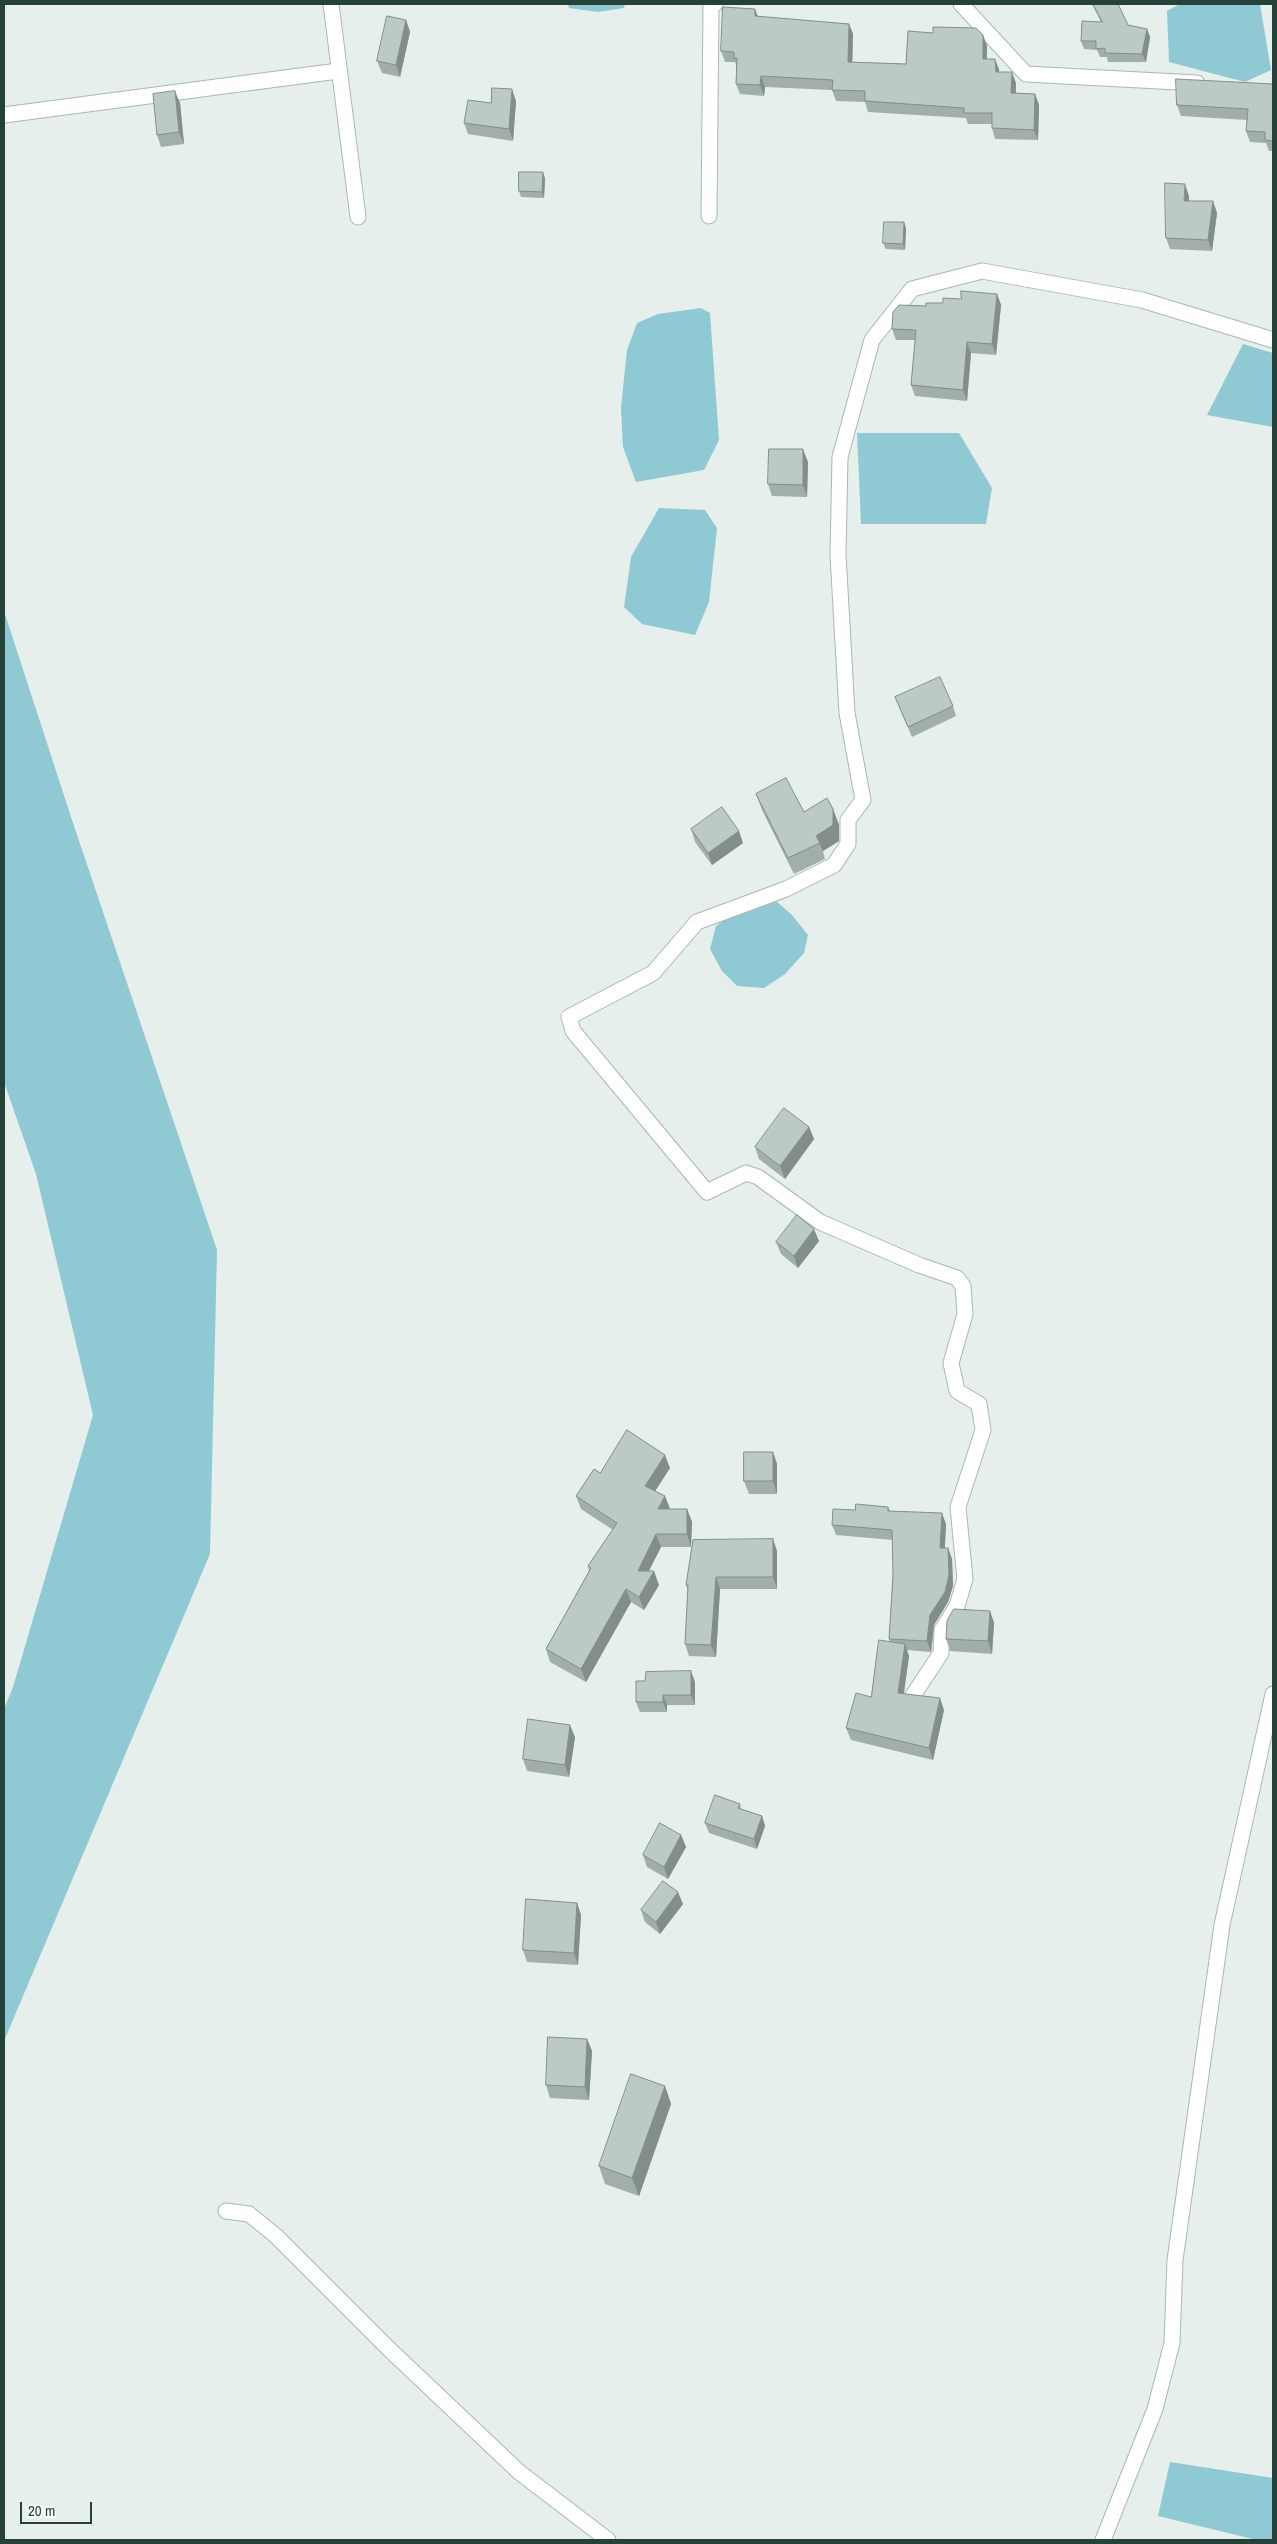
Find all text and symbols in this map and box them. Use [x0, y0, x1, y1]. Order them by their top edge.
scale bar [22, 2492, 95, 2524]
text: 20 m [28, 2500, 55, 2521]

